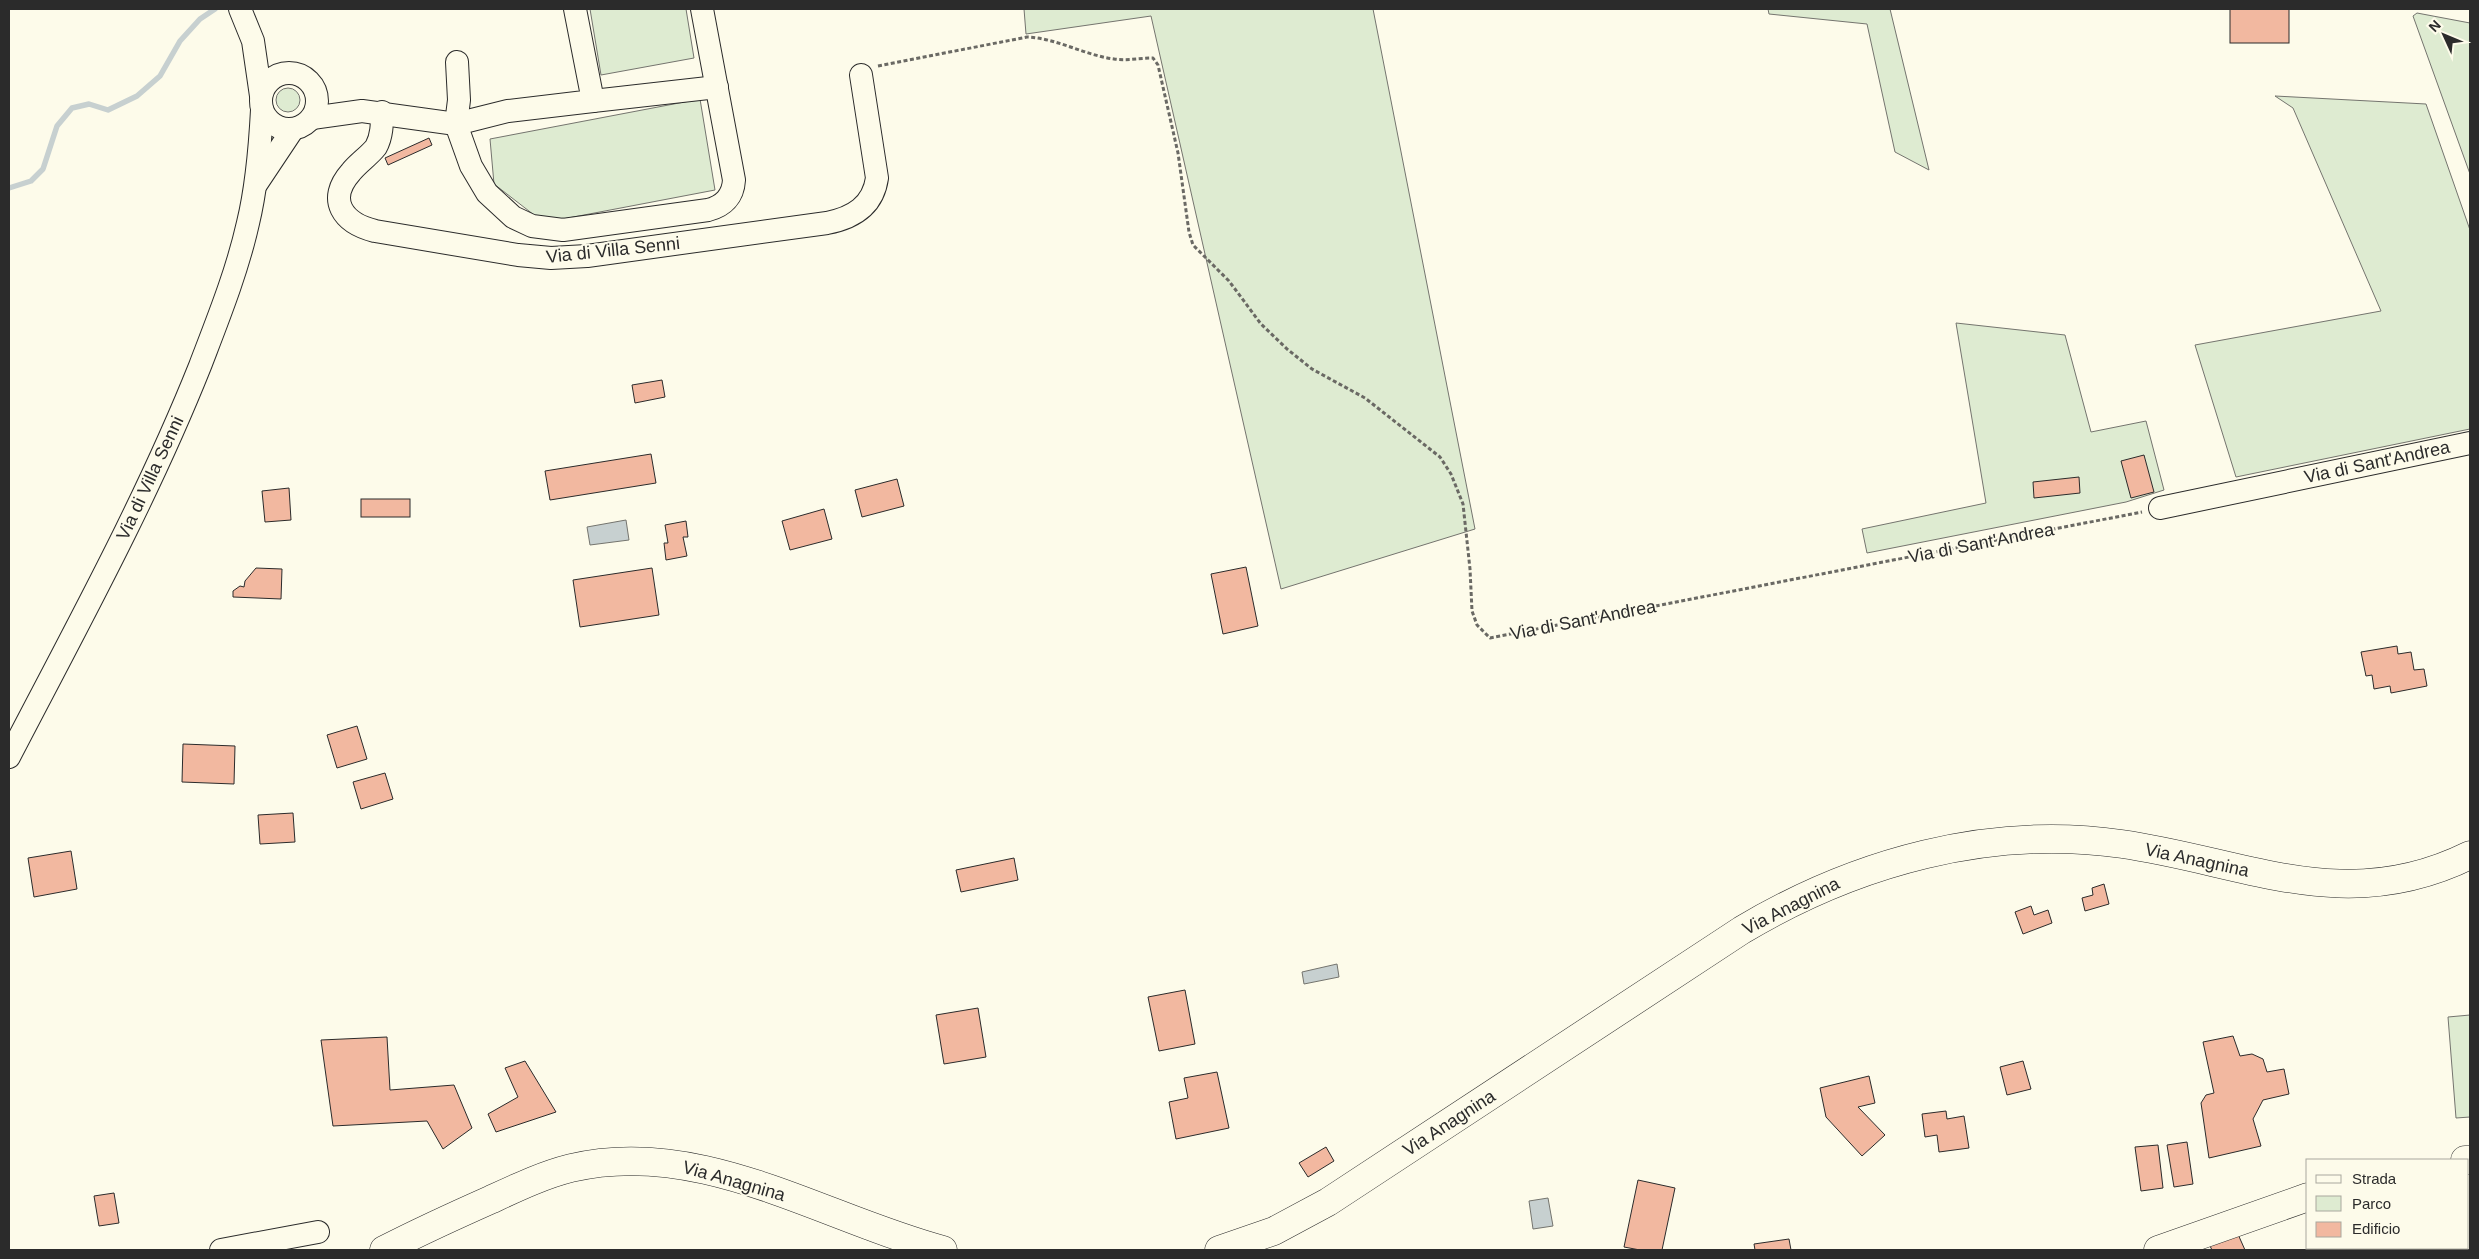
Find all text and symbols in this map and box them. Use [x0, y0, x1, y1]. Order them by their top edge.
north arrow [2419, 10, 2469, 60]
text: N [2425, 17, 2444, 35]
street label: Via di Villa Senni [545, 233, 681, 267]
street label: Via di Villa Senni [113, 413, 187, 543]
street label: Via di Sant'Andrea [2302, 437, 2453, 487]
street label: Via di Sant'Andrea [1906, 519, 2057, 567]
street label: Via di Sant'Andrea [1508, 596, 1659, 644]
street label: Via Anagnina [2143, 839, 2252, 881]
street label: Via Anagnina [1739, 873, 1844, 939]
street label: Via Anagnina [1399, 1085, 1500, 1160]
street label: Via Anagnina [680, 1157, 789, 1205]
legend [2306, 1159, 2469, 1249]
text: Strada [2352, 1170, 2397, 1187]
text: Parco [2352, 1195, 2391, 1212]
text: Edificio [2352, 1220, 2400, 1237]

